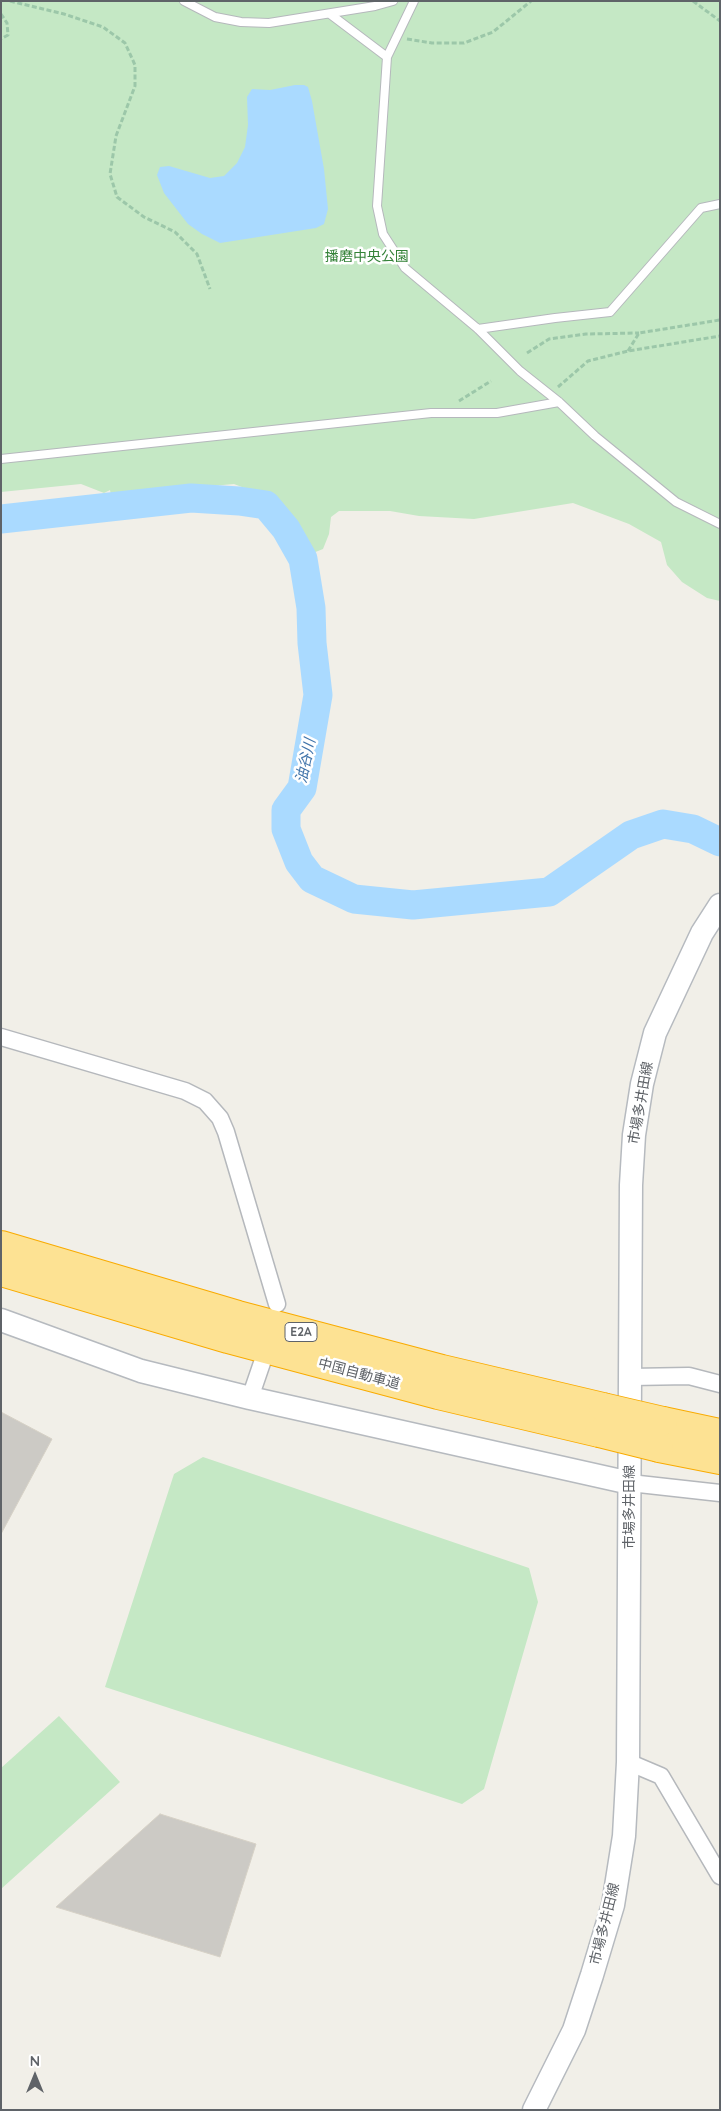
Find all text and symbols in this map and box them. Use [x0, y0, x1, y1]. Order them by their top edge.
park label: 播磨中央公園 [325, 249, 409, 265]
water label: 油谷川 [293, 737, 319, 785]
street label: 市場多井田線 [625, 1060, 657, 1146]
road number: E2A [285, 1322, 317, 1341]
street label: 中国自動車道 [316, 1355, 402, 1393]
street label: 市場多井田線 [622, 1465, 638, 1549]
street label: 市場多井田線 [587, 1881, 623, 1967]
north arrow [10, 2051, 60, 2101]
text: N [30, 2052, 40, 2070]

